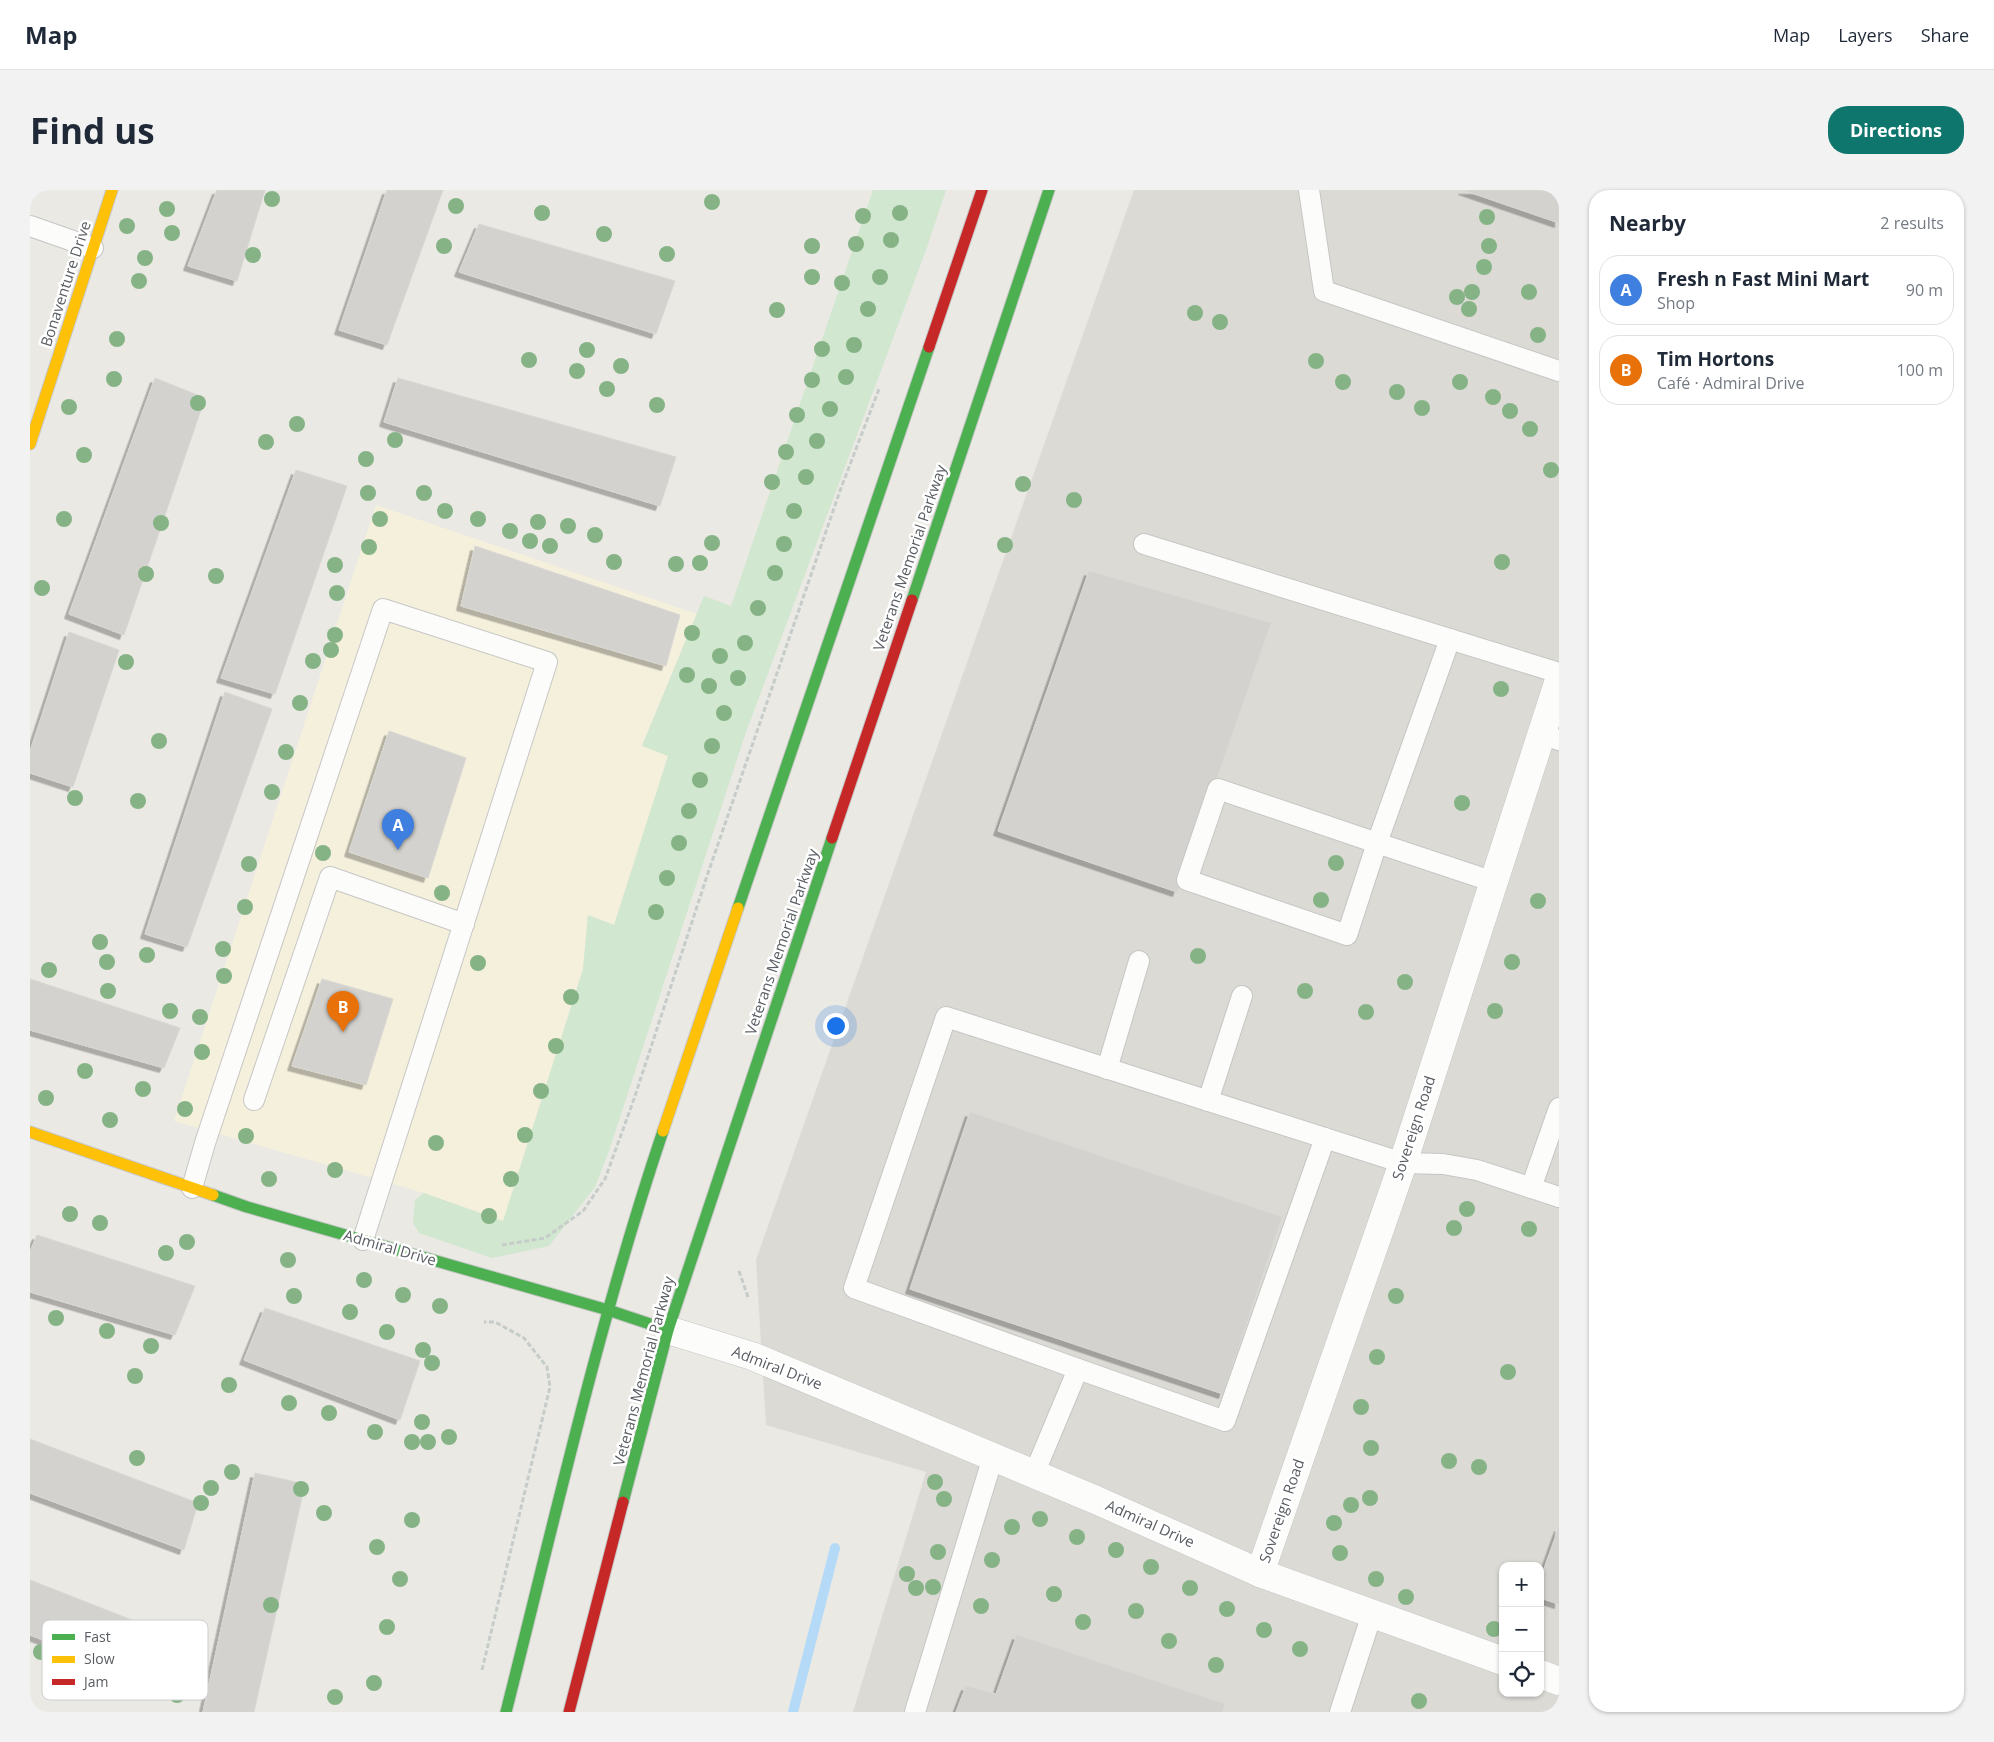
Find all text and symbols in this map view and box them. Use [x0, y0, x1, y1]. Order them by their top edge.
text: Map [25, 18, 77, 51]
text: Map [1773, 23, 1810, 47]
text: Layers [1838, 23, 1893, 47]
text: Share [1921, 23, 1969, 47]
button: Directions [1828, 106, 1964, 154]
text: Find us [30, 107, 155, 154]
text: Nearby [1609, 209, 1686, 237]
text: 2 results [1880, 212, 1944, 234]
street label: Bonaventure Drive [35, 218, 95, 349]
text: Fresh n Fast Mini Mart [1657, 266, 1869, 292]
text: A [1620, 279, 1632, 301]
text: 90 m [1906, 279, 1943, 301]
text: Shop [1657, 292, 1695, 314]
text: Tim Hortons [1657, 346, 1774, 372]
text: B [1621, 359, 1631, 381]
text: 100 m [1897, 359, 1943, 381]
text: Café · Admiral Drive [1657, 372, 1804, 394]
street label: Veterans Memorial Parkway [868, 462, 950, 653]
pin: A [382, 809, 414, 850]
street label: Veterans Memorial Parkway [740, 846, 822, 1037]
pin: B [327, 991, 359, 1032]
your location [823, 1013, 849, 1039]
street label: Sovereign Road [1387, 1073, 1439, 1182]
street label: Admiral Drive [342, 1224, 439, 1270]
street label: Veterans Memorial Parkway [608, 1273, 678, 1468]
street label: Admiral Drive [729, 1341, 825, 1393]
street label: Sovereign Road [1254, 1456, 1308, 1565]
street label: Admiral Drive [1103, 1495, 1198, 1552]
map controls [1499, 1562, 1544, 1697]
button: + [1499, 1562, 1544, 1607]
button: − [1499, 1607, 1544, 1652]
legend [42, 1620, 208, 1700]
text: Fast [84, 1627, 111, 1646]
text: Slow [84, 1649, 115, 1668]
button: locate [1499, 1652, 1544, 1697]
text: Jam [82, 1672, 109, 1691]

